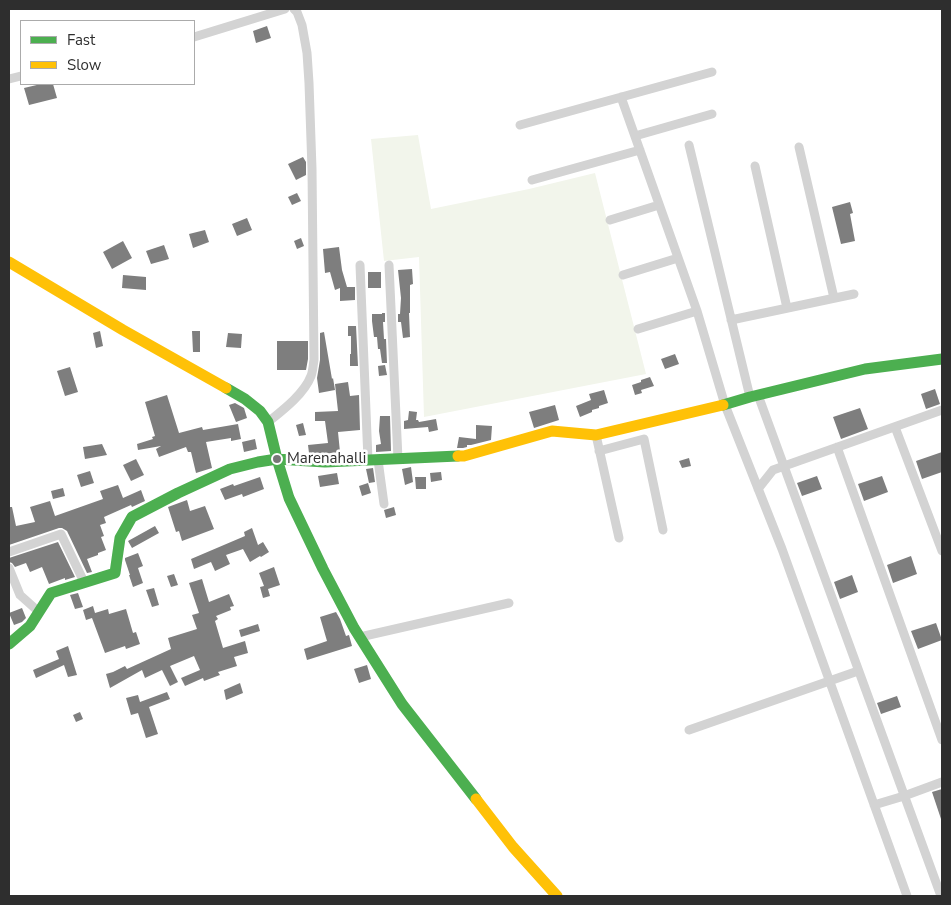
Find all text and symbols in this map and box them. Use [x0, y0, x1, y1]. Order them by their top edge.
legend [20, 20, 195, 85]
text: Fast [67, 30, 95, 50]
text: Slow [67, 55, 101, 75]
place label: Marenahalli [287, 450, 366, 468]
marker: Marenahalli [271, 453, 283, 465]

